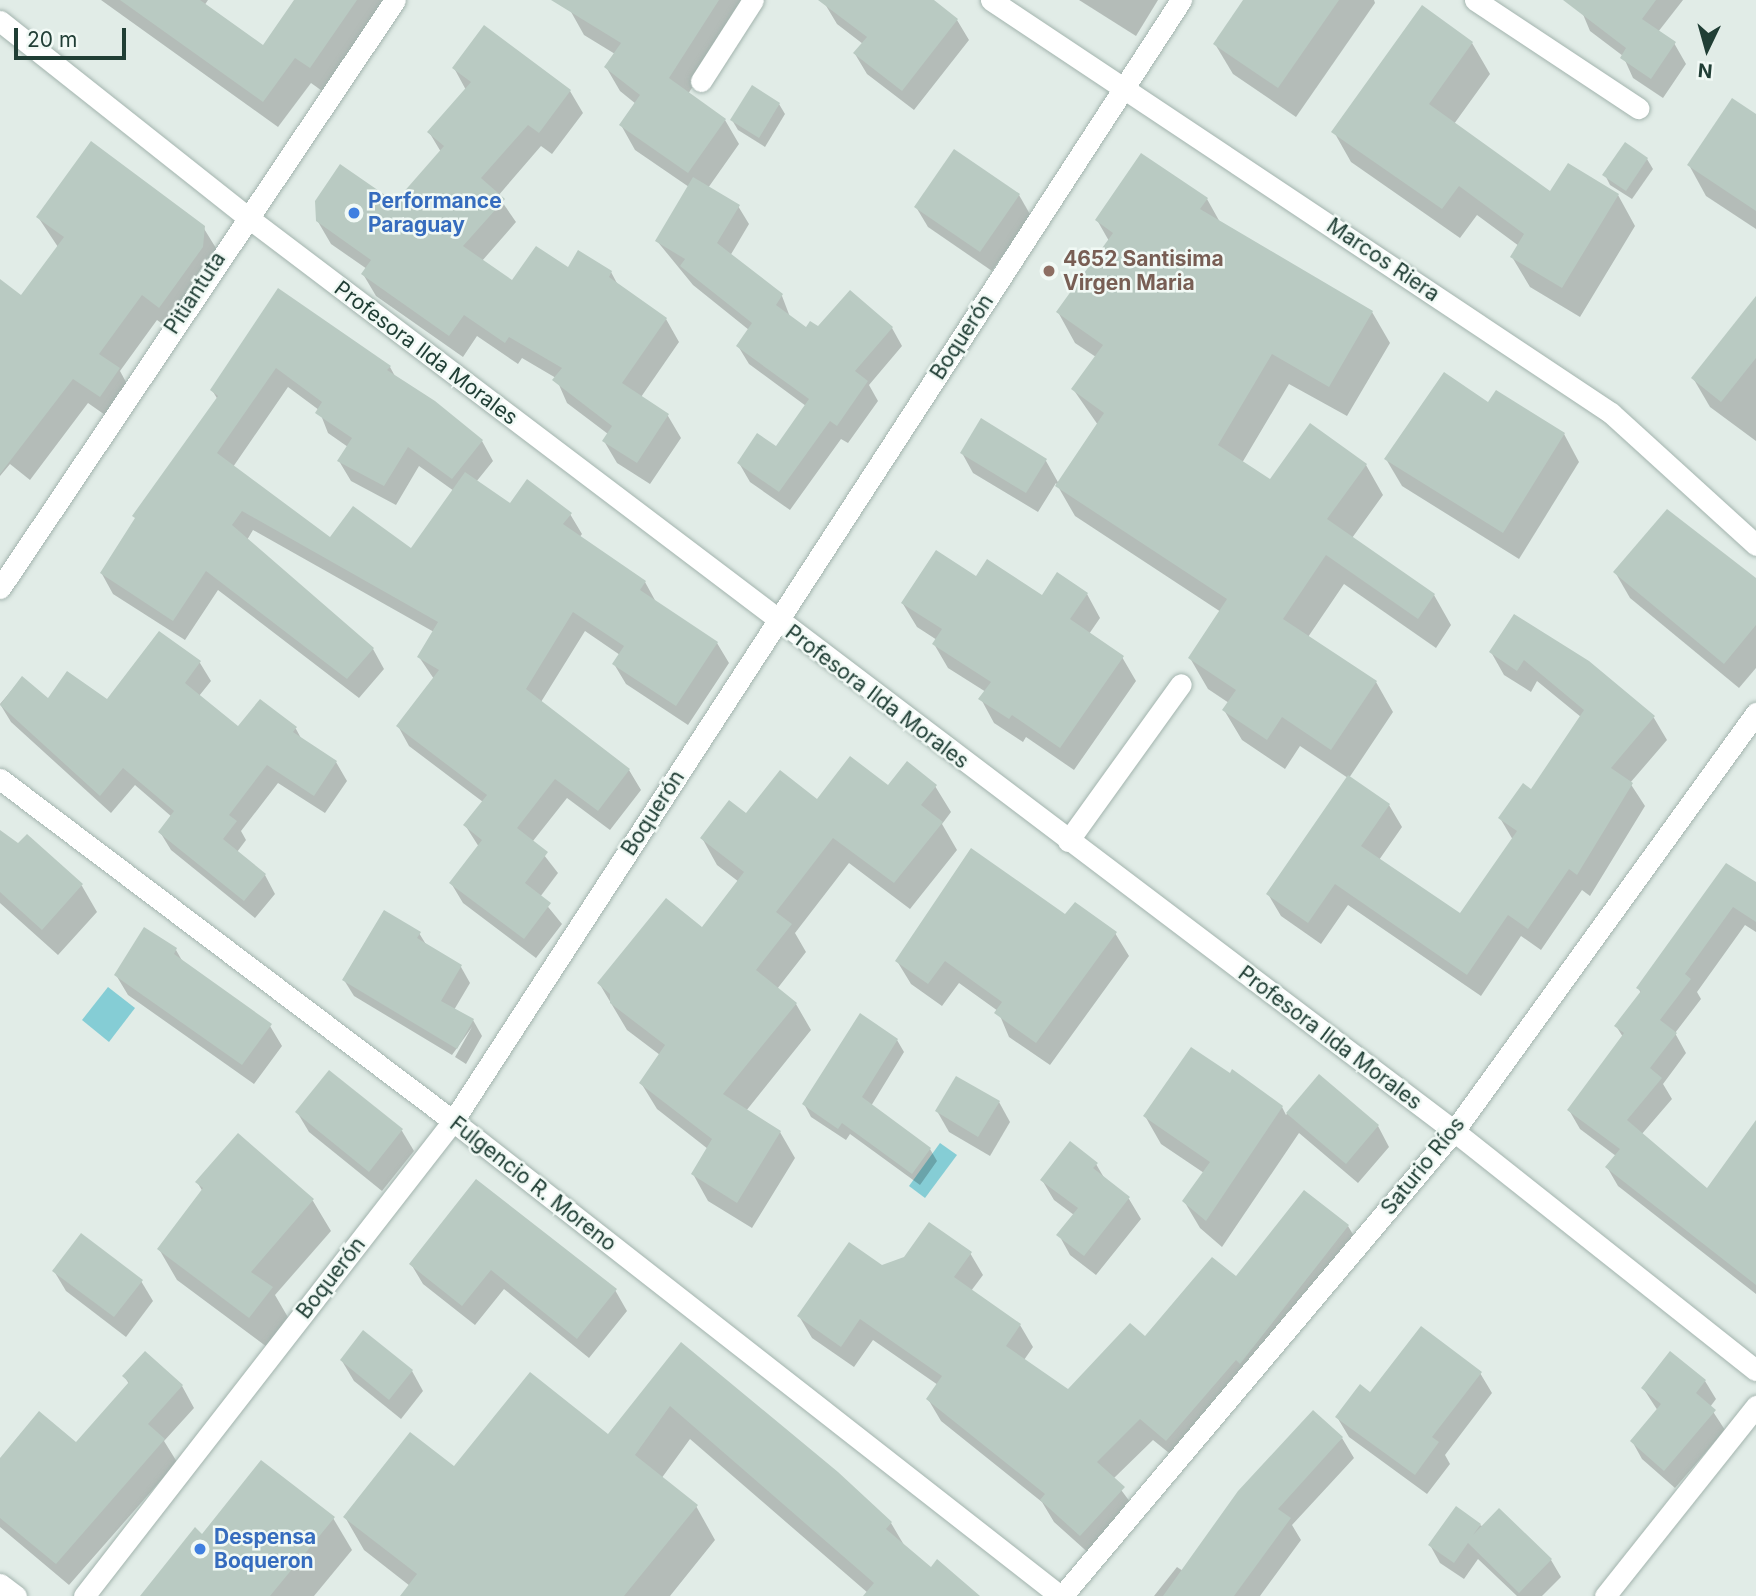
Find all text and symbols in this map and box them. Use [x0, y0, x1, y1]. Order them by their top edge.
scale bar [18, 14, 130, 58]
north arrow [1672, 14, 1742, 84]
text: 20 m [27, 27, 77, 52]
text: N [1697, 58, 1713, 83]
place label: Performance Paraguay [368, 188, 502, 238]
marker: Performance Paraguay [346, 205, 362, 221]
street label: Marcos Riera [1322, 213, 1444, 307]
place label: 4652 Santisima Virgen Maria [1063, 246, 1224, 296]
street label: Pitiantuta [159, 247, 231, 339]
marker: 4652 Santisima Virgen Maria [1041, 263, 1057, 279]
street label: Profesora Ilda Morales [329, 276, 523, 430]
street label: Boquerón [925, 290, 999, 384]
street label: Profesora Ilda Morales [780, 620, 974, 774]
street label: Boquerón [616, 766, 690, 860]
street label: Profesora Ilda Morales [1233, 961, 1427, 1115]
street label: Fulgencio R. Moreno [445, 1111, 621, 1257]
street label: Saturio Ríos [1376, 1112, 1470, 1220]
street label: Boquerón [291, 1232, 371, 1324]
place label: Despensa Boqueron [214, 1524, 316, 1574]
marker: Despensa Boqueron [192, 1541, 208, 1557]

